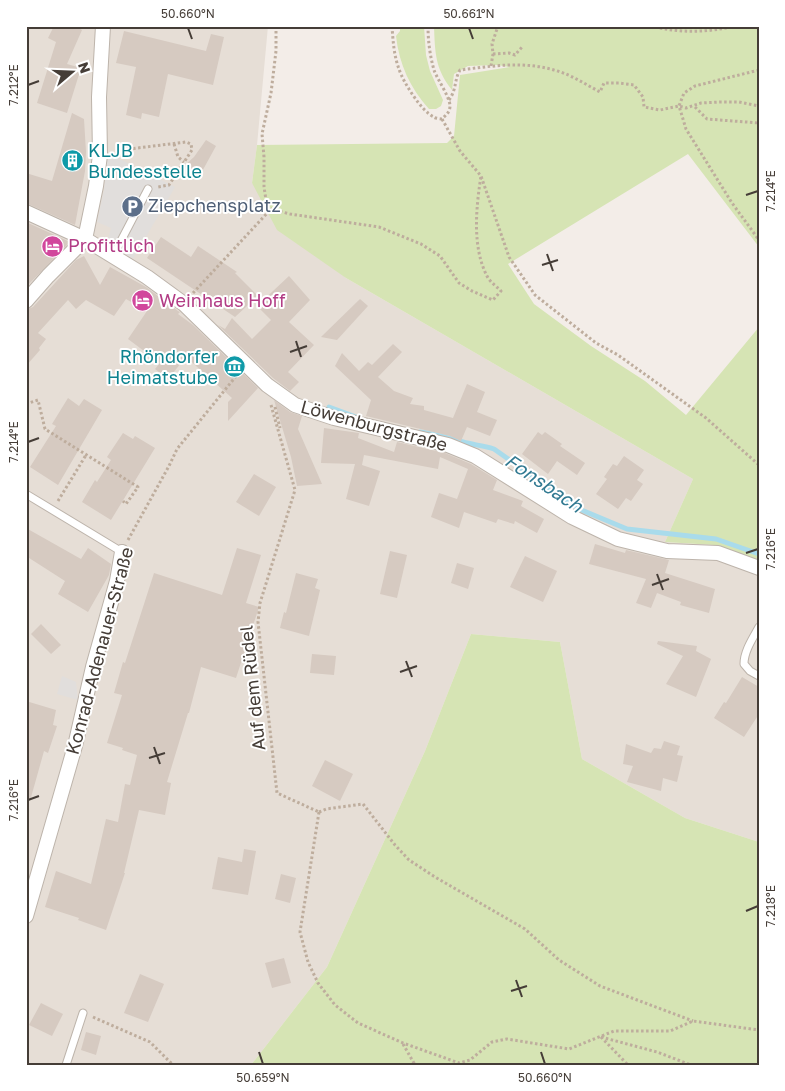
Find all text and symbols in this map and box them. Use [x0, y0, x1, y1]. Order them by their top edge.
text: 50.660°N [161, 6, 215, 21]
text: 50.661°N [443, 6, 495, 21]
north arrow [48, 48, 98, 98]
text: N [75, 60, 95, 75]
text: 7.212°E [6, 64, 21, 106]
place label: KLJB Bundesstelle [88, 139, 202, 182]
building icon: KLJB Bundesstelle [60, 149, 84, 173]
text: 7.214°E [763, 170, 778, 212]
parking icon: Ziepchensplatz [120, 194, 144, 218]
place label: Ziepchensplatz [148, 194, 281, 216]
hotel icon: Profittlich [40, 234, 64, 258]
place label: Profittlich [68, 234, 154, 256]
hotel icon: Weinhaus Hoff [131, 289, 155, 313]
place label: Weinhaus Hoff [159, 289, 286, 311]
place label: Rhöndorfer Heimatstube [107, 345, 218, 388]
museum icon: Rhöndorfer Heimatstube [222, 355, 246, 379]
street label: Löwenburgstraße [298, 395, 450, 455]
text: 7.214°E [6, 421, 21, 463]
water label: Fonsbach [501, 448, 589, 518]
text: 7.216°E [763, 528, 778, 570]
street label: Konrad-Adenauer-Straße [61, 545, 137, 757]
street label: Auf dem Rüdel [234, 624, 270, 752]
text: 7.216°E [6, 779, 21, 821]
text: 7.218°E [763, 885, 778, 927]
text: 50.659°N [236, 1070, 290, 1085]
text: 50.660°N [518, 1070, 572, 1085]

